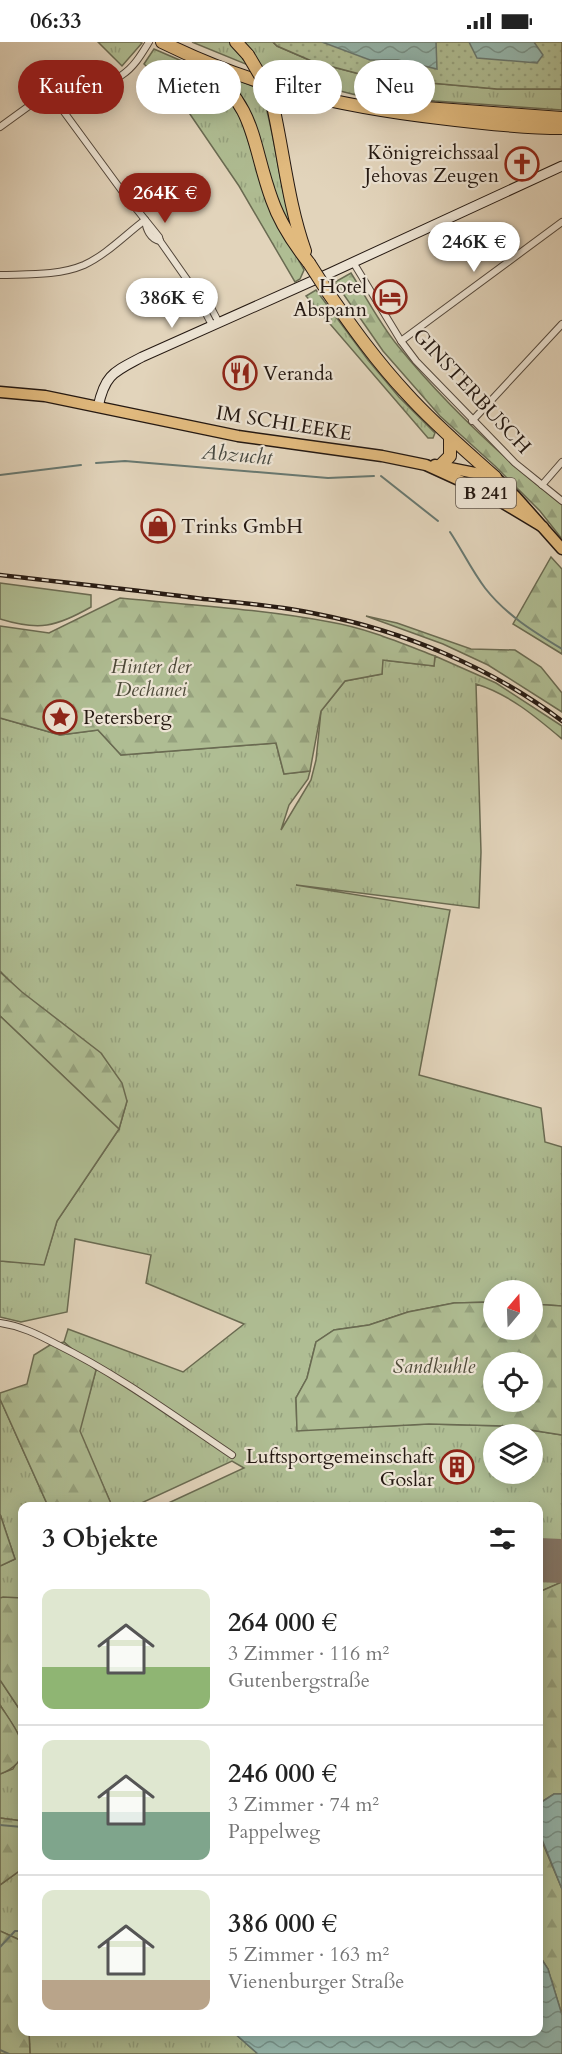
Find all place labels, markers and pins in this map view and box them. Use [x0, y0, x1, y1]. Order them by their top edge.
place label: Königreichssaal Jehovas Zeugen [362, 139, 500, 189]
church icon: Königreichssaal Jehovas Zeugen [504, 146, 540, 182]
pin: 264K € [116, 173, 214, 224]
pin: 246K € [425, 222, 523, 273]
place label: Hotel Abspann [293, 273, 368, 323]
pin: 386K € [123, 278, 221, 329]
hotel icon: Hotel Abspann [372, 279, 408, 315]
restaurant icon: Veranda [222, 355, 258, 391]
place label: Veranda [263, 360, 334, 387]
shop icon: Trinks GmbH [140, 508, 176, 544]
place label: Trinks GmbH [181, 513, 303, 540]
place icon: Petersberg [42, 699, 78, 735]
place label: Petersberg [83, 704, 172, 731]
place label: Luftsportgemeinschaft Goslar [246, 1443, 435, 1493]
building icon: Luftsportgemeinschaft Goslar [439, 1449, 475, 1485]

